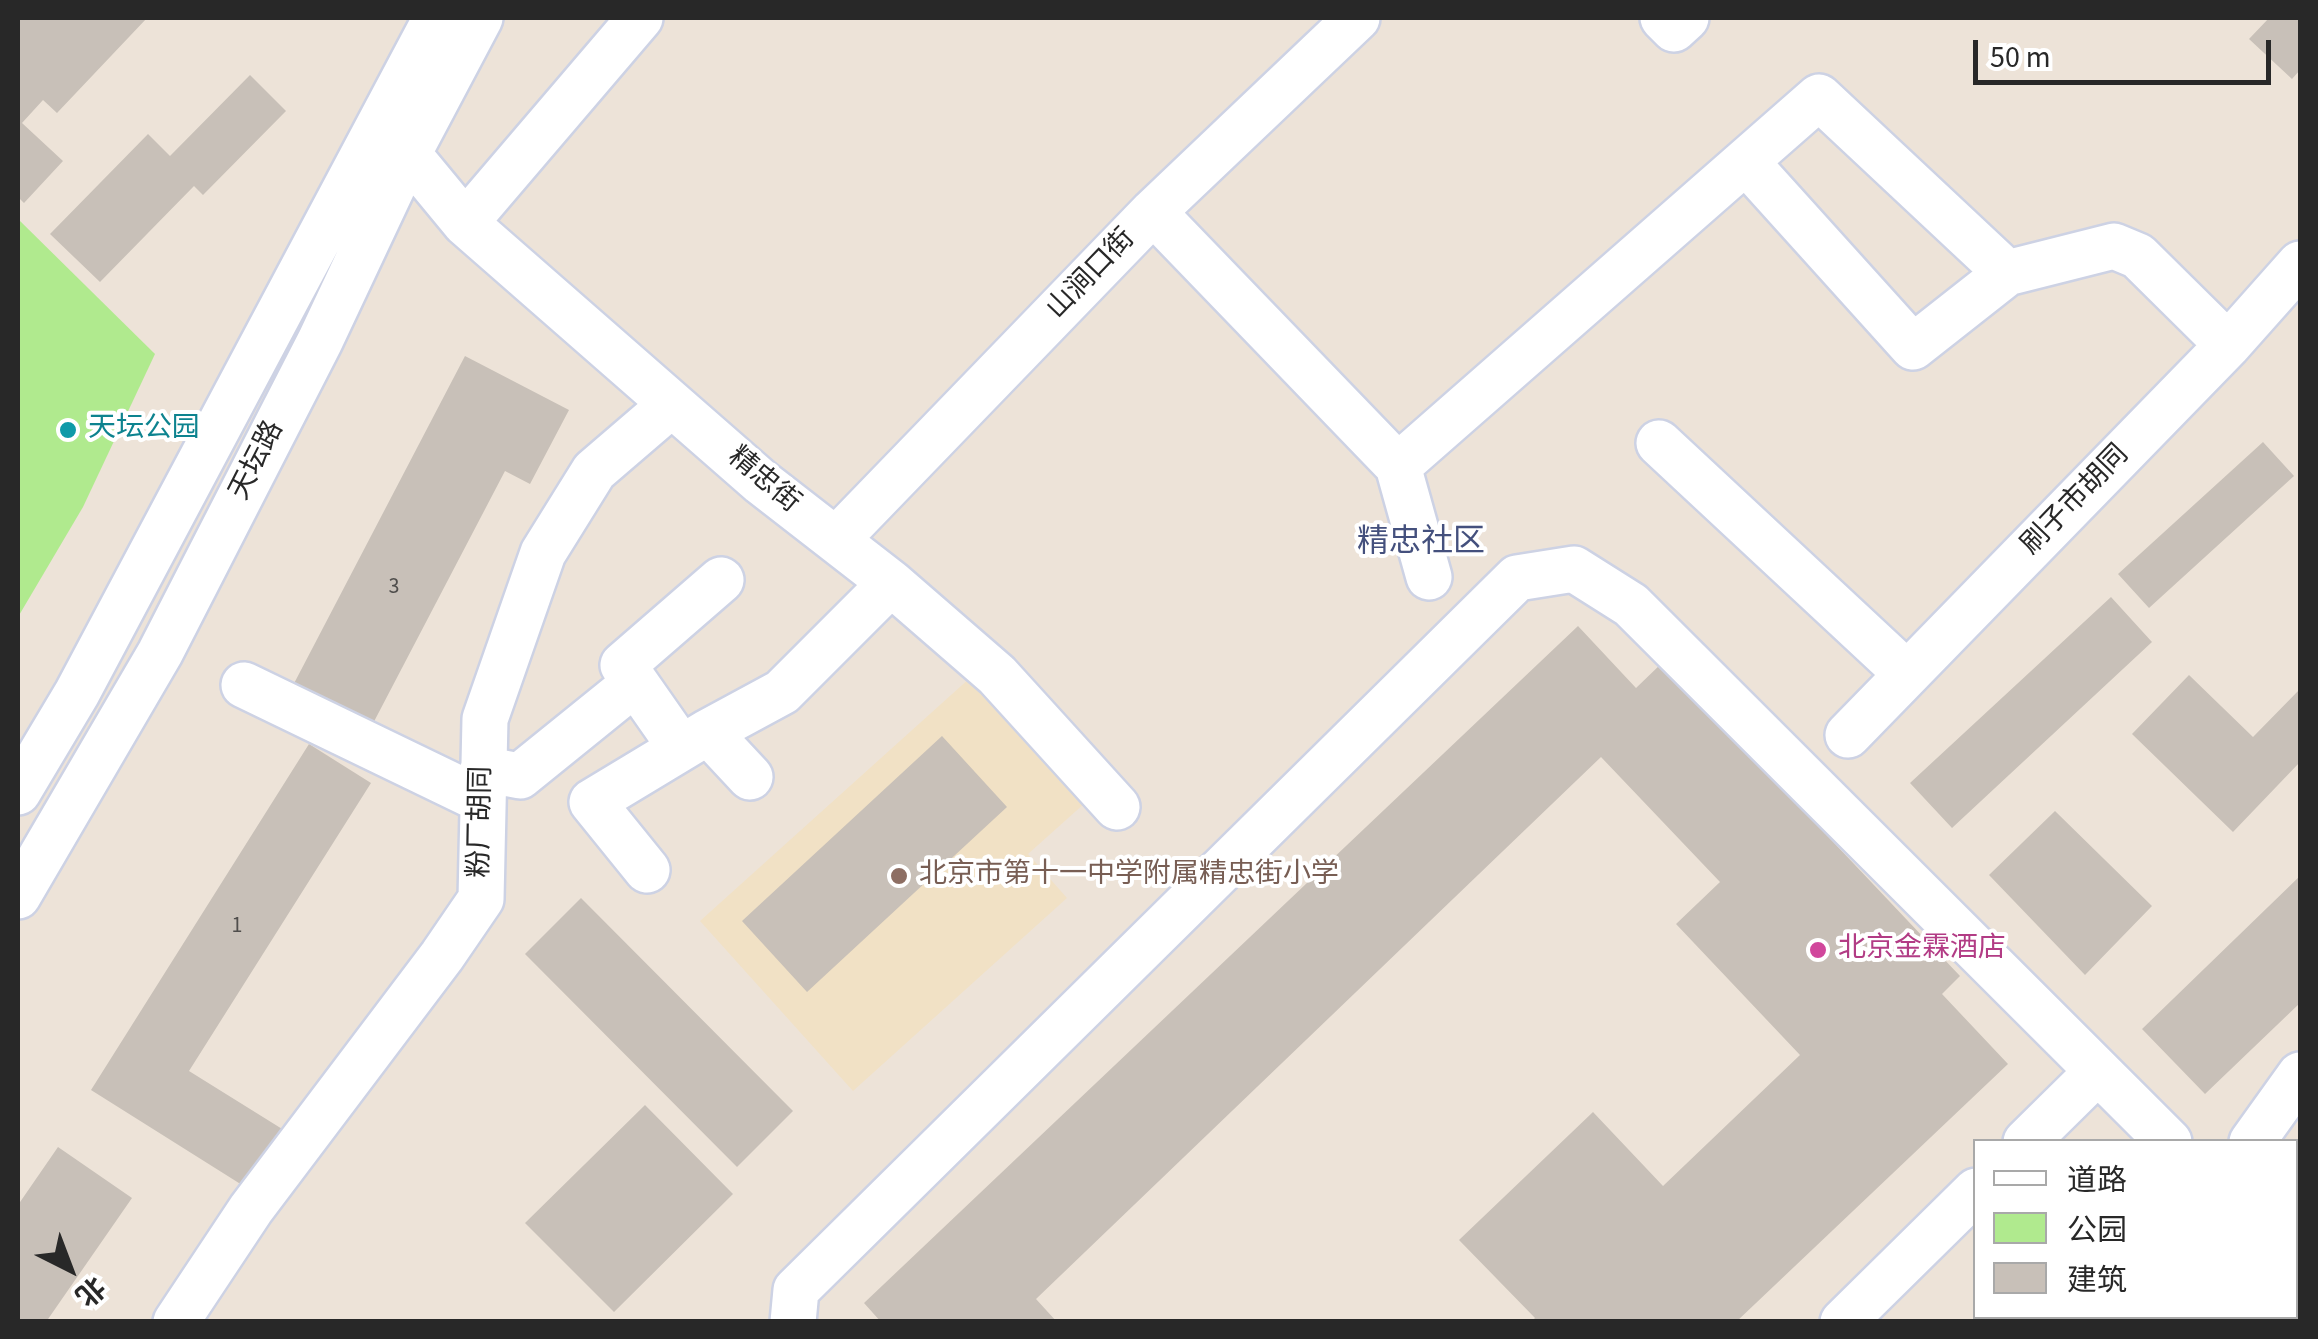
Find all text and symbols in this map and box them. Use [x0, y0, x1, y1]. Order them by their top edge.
scale bar [1978, 20, 2276, 82]
text: 50 m [1990, 36, 2051, 79]
street label: 山涧口街 [1041, 223, 1143, 327]
place label: 天坛公园 [88, 413, 200, 447]
street label: 天坛路 [224, 416, 292, 506]
marker: 天坛公园 [57, 419, 79, 441]
street label: 刷子市胡同 [2015, 439, 2137, 563]
street label: 精忠街 [720, 441, 806, 521]
district label: 精忠社区 [1357, 525, 1485, 563]
house number: 3 [389, 575, 399, 601]
street label: 粉厂胡同 [464, 766, 500, 878]
place label: 北京市第十一中学附属精忠街小学 [919, 859, 1339, 893]
marker: 北京市第十一中学附属精忠街小学 [888, 865, 910, 887]
house number: 1 [232, 914, 242, 940]
place label: 北京金霖酒店 [1838, 933, 2006, 967]
marker: 北京金霖酒店 [1807, 939, 1829, 961]
legend [1973, 1139, 2298, 1319]
text: 道路 [2067, 1159, 2127, 1202]
text: 公园 [2067, 1209, 2127, 1252]
north arrow [20, 1219, 120, 1319]
text: 建筑 [2067, 1259, 2127, 1302]
text: 北 [66, 1267, 114, 1316]

